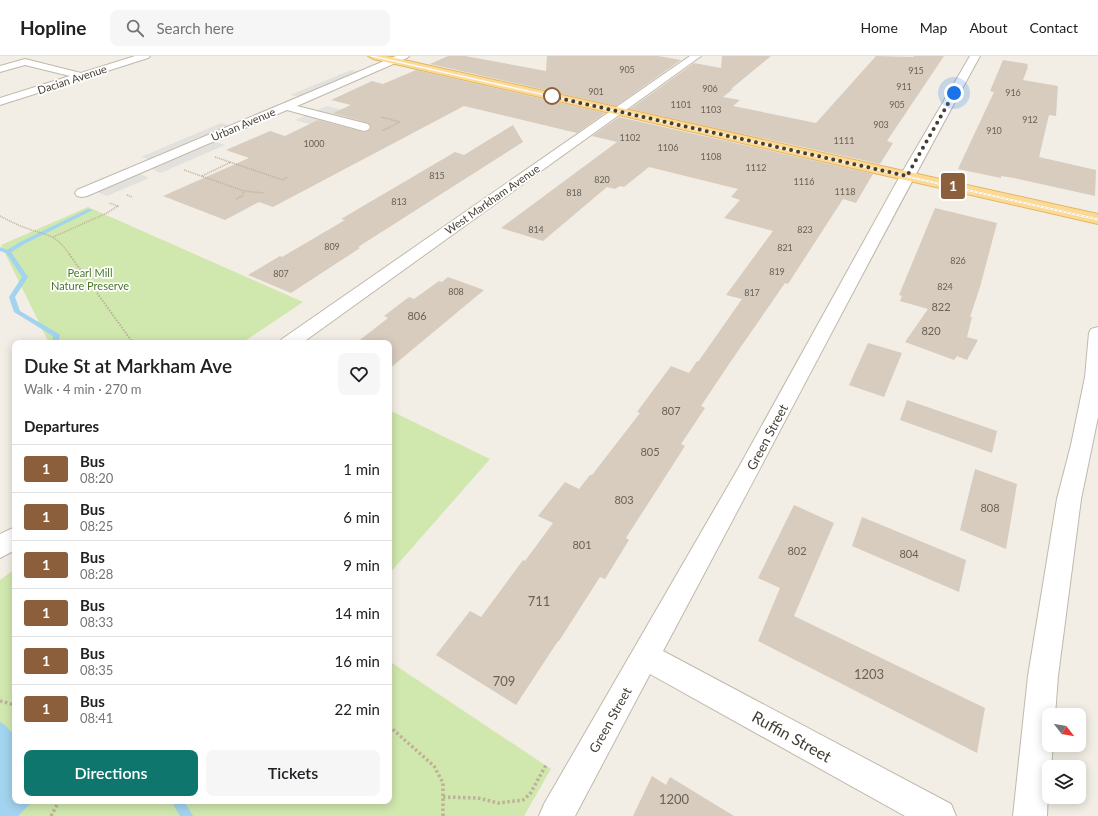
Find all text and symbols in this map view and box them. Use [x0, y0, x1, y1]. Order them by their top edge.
search box [110, 10, 390, 46]
text: Hopline [20, 16, 86, 39]
icon: search [124, 17, 146, 39]
text: Search here [156, 19, 234, 37]
text: Home [860, 19, 898, 36]
text: Map [920, 19, 947, 36]
text: About [969, 19, 1007, 36]
text: Contact [1029, 19, 1078, 36]
street label: Dacian Avenue [36, 62, 108, 96]
house number: 905 [619, 64, 635, 75]
house number: 915 [908, 65, 924, 76]
house number: 911 [896, 81, 912, 92]
house number: 906 [702, 83, 718, 94]
your location [944, 83, 964, 103]
house number: 901 [588, 86, 604, 97]
unlabelled marker [543, 87, 561, 105]
house number: 916 [1005, 87, 1021, 98]
house number: 1101 [671, 99, 691, 110]
house number: 905 [889, 99, 905, 110]
house number: 1103 [701, 104, 721, 115]
street label: Urban Avenue [209, 105, 277, 143]
house number: 912 [1022, 114, 1038, 125]
house number: 903 [873, 119, 889, 130]
house number: 910 [986, 125, 1002, 136]
house number: 1102 [620, 132, 640, 143]
house number: 1111 [834, 135, 854, 146]
house number: 1000 [304, 138, 324, 149]
house number: 1106 [658, 142, 678, 153]
house number: 1108 [701, 151, 721, 162]
street label: West Markham Avenue [442, 161, 542, 237]
house number: 1112 [746, 162, 766, 173]
house number: 815 [429, 170, 445, 181]
line badge: 1 [940, 173, 966, 199]
house number: 820 [594, 174, 610, 185]
house number: 1116 [794, 176, 814, 187]
text: 1 [949, 177, 957, 194]
house number: 1118 [835, 186, 855, 197]
house number: 818 [566, 187, 582, 198]
house number: 813 [391, 196, 407, 207]
house number: 814 [528, 224, 544, 235]
house number: 823 [797, 224, 813, 235]
house number: 809 [324, 241, 340, 252]
house number: 821 [777, 242, 793, 253]
house number: 826 [950, 255, 966, 266]
park label: Pearl Mill Nature Preserve [51, 266, 129, 292]
house number: 819 [769, 266, 785, 277]
house number: 807 [273, 268, 289, 279]
house number: 824 [937, 281, 953, 292]
house number: 808 [448, 286, 464, 297]
house number: 817 [744, 287, 760, 298]
house number: 822 [931, 300, 951, 313]
house number: 806 [407, 309, 427, 322]
house number: 820 [921, 324, 941, 337]
button: heart [338, 353, 380, 395]
text: Duke St at Markham Ave [24, 354, 232, 377]
text: Walk · 4 min · 270 m [24, 381, 142, 397]
street label: Green Street [743, 401, 791, 473]
house number: 807 [661, 404, 681, 417]
text: Departures [24, 417, 99, 435]
house number: 805 [640, 445, 660, 458]
text: Bus [80, 452, 105, 470]
text: 1 [42, 460, 50, 477]
text: 1 min [343, 460, 380, 478]
text: 08:20 [80, 470, 113, 486]
house number: 803 [614, 493, 634, 506]
text: Bus [80, 500, 105, 518]
house number: 808 [980, 501, 1000, 514]
text: 1 [42, 508, 50, 525]
text: 6 min [343, 508, 380, 526]
text: 08:25 [80, 518, 113, 534]
house number: 801 [572, 538, 592, 551]
house number: 802 [787, 544, 807, 557]
house number: 804 [899, 547, 919, 560]
text: Bus [80, 548, 105, 566]
text: 1 [42, 556, 50, 573]
text: 9 min [343, 556, 380, 574]
text: 08:28 [80, 566, 113, 582]
house number: 711 [528, 593, 550, 609]
text: Bus [80, 596, 105, 614]
text: 1 [42, 604, 50, 621]
text: 14 min [334, 604, 380, 622]
text: 08:33 [80, 614, 113, 630]
text: Bus [80, 644, 105, 662]
text: 1 [42, 652, 50, 669]
text: 16 min [334, 652, 380, 670]
text: 08:35 [80, 662, 113, 678]
house number: 1203 [854, 666, 884, 682]
house number: 709 [493, 673, 515, 689]
street label: Green Street [585, 684, 635, 756]
text: Bus [80, 692, 105, 710]
text: 1 [42, 700, 50, 717]
text: 22 min [334, 700, 380, 718]
street label: Ruffin Street [749, 706, 835, 766]
north arrow [1042, 708, 1086, 752]
map controls [1042, 708, 1086, 804]
text: 08:41 [80, 710, 113, 726]
button: Directions [24, 750, 198, 796]
button: Tickets [206, 750, 380, 796]
button: layers [1042, 760, 1086, 804]
house number: 1200 [659, 791, 690, 807]

